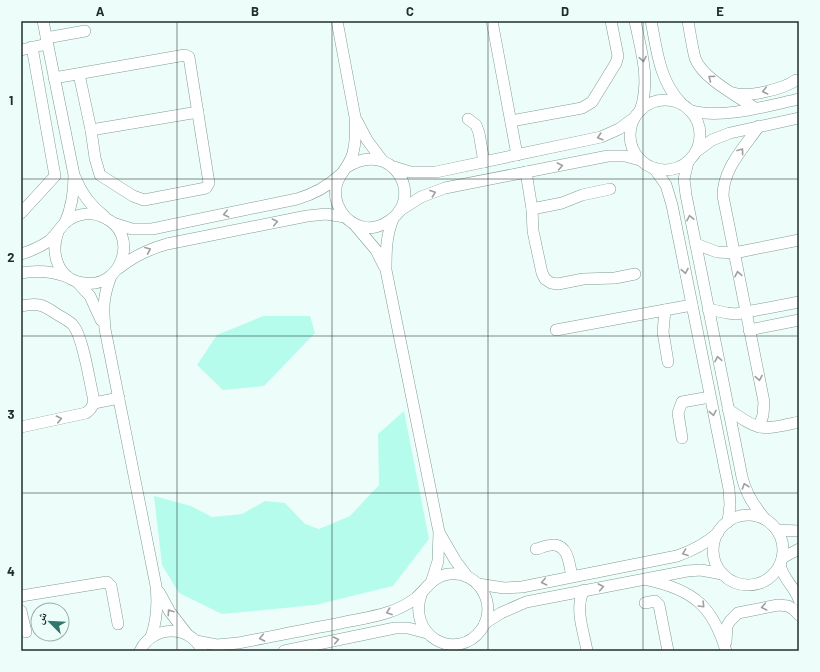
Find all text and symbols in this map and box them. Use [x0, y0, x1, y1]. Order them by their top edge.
text: A [96, 3, 105, 19]
text: B [251, 3, 259, 19]
text: C [406, 3, 414, 19]
text: D [561, 3, 569, 19]
text: E [716, 3, 724, 19]
one-way arrow [638, 56, 646, 62]
one-way arrow [708, 76, 715, 83]
one-way arrow [762, 87, 768, 95]
text: 1 [9, 92, 13, 108]
one-way arrow [597, 132, 604, 141]
one-way arrow [736, 148, 744, 155]
one-way arrow [557, 162, 563, 170]
one-way arrow [429, 189, 436, 197]
one-way arrow [223, 209, 229, 217]
one-way arrow [687, 215, 695, 221]
one-way arrow [272, 219, 278, 227]
one-way arrow [145, 247, 152, 255]
text: 2 [7, 249, 15, 265]
one-way arrow [680, 268, 689, 275]
one-way arrow [734, 271, 743, 278]
one-way arrow [715, 356, 723, 362]
one-way arrow [754, 375, 762, 382]
text: 3 [7, 406, 15, 422]
one-way arrow [709, 409, 717, 416]
one-way arrow [56, 415, 62, 423]
one-way arrow [741, 483, 750, 490]
one-way arrow [681, 549, 688, 557]
text: 4 [7, 563, 15, 579]
one-way arrow [541, 578, 547, 586]
one-way arrow [598, 583, 605, 592]
one-way arrow [697, 600, 705, 608]
north arrow [30, 602, 70, 642]
one-way arrow [761, 603, 767, 611]
one-way arrow [386, 607, 393, 616]
text: ش [32, 609, 51, 627]
one-way arrow [167, 609, 175, 616]
one-way arrow [259, 634, 265, 642]
one-way arrow [333, 637, 339, 645]

